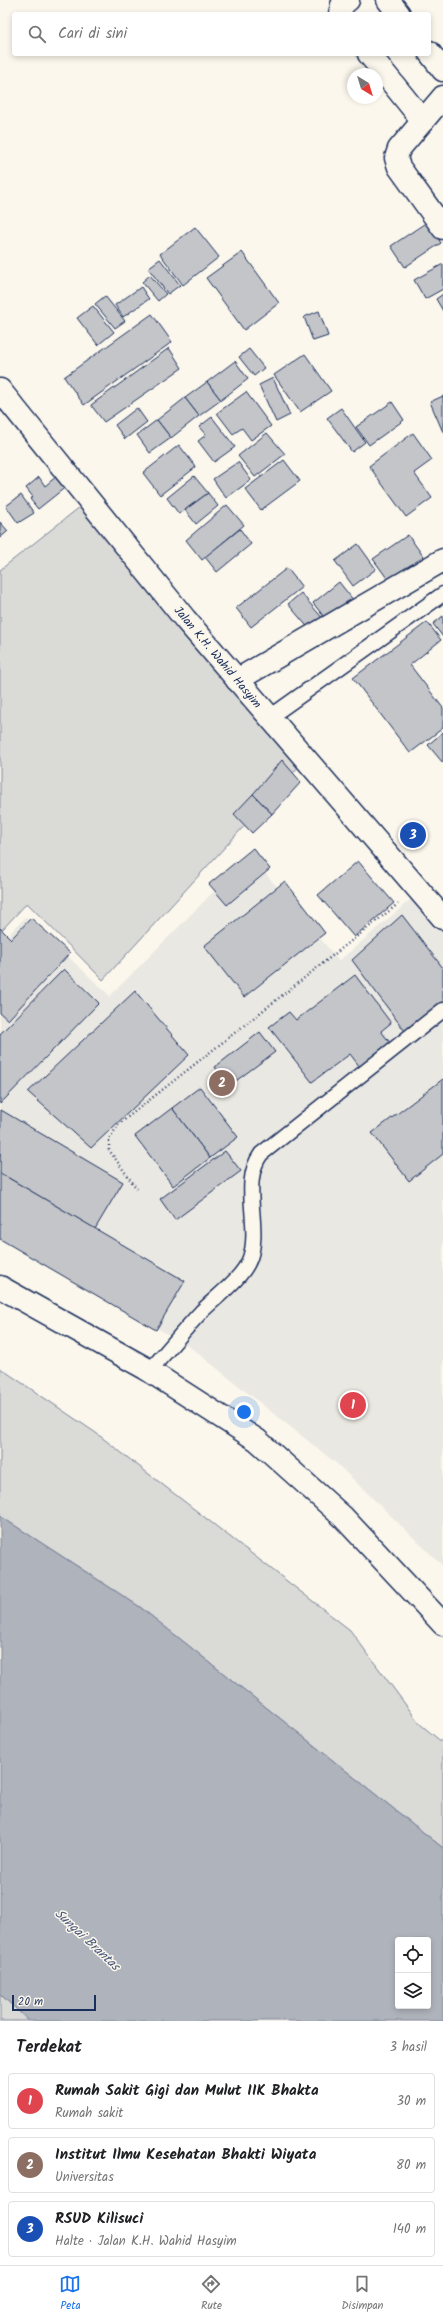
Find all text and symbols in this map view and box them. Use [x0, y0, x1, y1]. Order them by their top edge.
search box [12, 12, 431, 56]
text: Cari di sini [58, 22, 127, 46]
icon: search [26, 23, 48, 45]
north arrow [347, 68, 383, 104]
street label: Jalan K.H. Wahid Hasyim [169, 602, 267, 713]
pin: 3 [400, 820, 426, 850]
pin: 2 [209, 1068, 235, 1098]
pin: 1 [340, 1390, 366, 1420]
your location [234, 1402, 254, 1422]
water label: Sungai Brantas [49, 1904, 126, 1977]
map controls [395, 1937, 431, 2009]
button: locate [395, 1937, 431, 1973]
button: layers [395, 1973, 431, 2009]
scale bar [12, 1993, 96, 2012]
text: 20 m [18, 1993, 43, 2011]
text: Terdekat [16, 2034, 82, 2061]
text: 3 hasil [389, 2037, 427, 2058]
text: Rumah Sakit Gigi dan Mulut IIK Bhakta [55, 2079, 319, 2103]
text: 1 [28, 2091, 32, 2112]
text: 30 m [397, 2091, 426, 2112]
text: Rumah sakit [55, 2103, 123, 2124]
text: Institut Ilmu Kesehatan Bhakti Wiyata [55, 2143, 316, 2167]
text: 2 [26, 2155, 34, 2176]
text: 80 m [396, 2155, 426, 2176]
text: Universitas [55, 2167, 114, 2188]
text: RSUD Kilisuci [55, 2207, 143, 2231]
text: 3 [26, 2219, 34, 2240]
text: 140 m [393, 2219, 426, 2240]
text: Halte · Jalan K.H. Wahid Hasyim [55, 2231, 237, 2252]
tab: Peta [59, 2273, 81, 2315]
tab: Rute [200, 2273, 222, 2315]
tab: Disimpan [341, 2273, 383, 2315]

